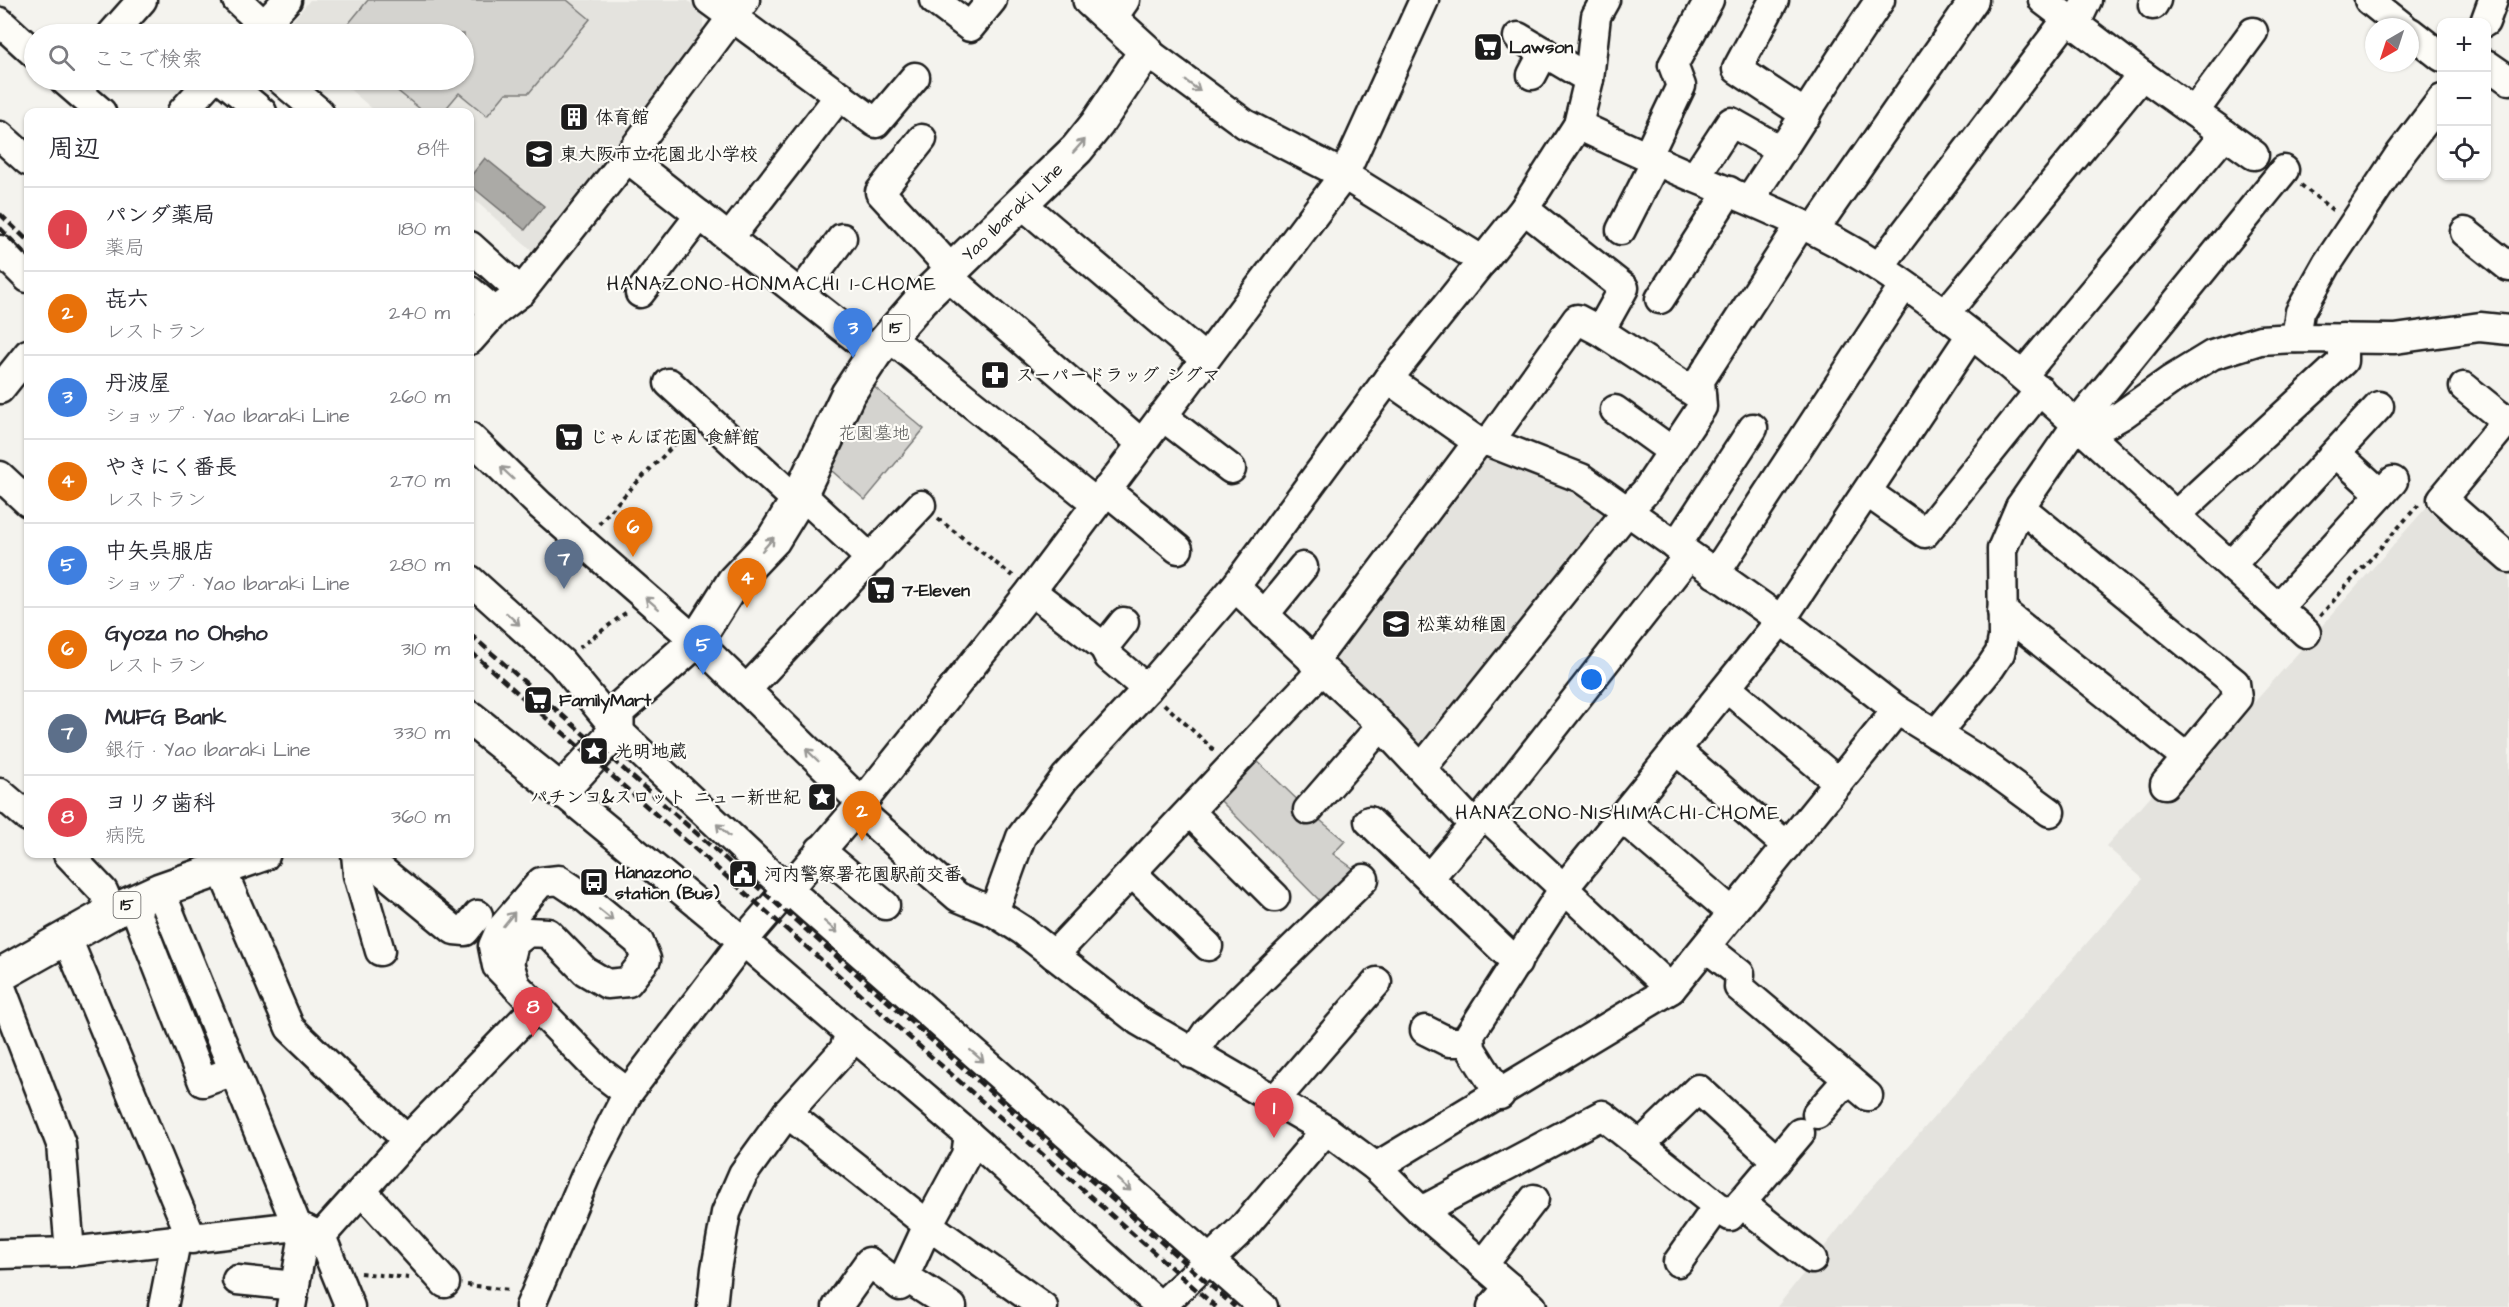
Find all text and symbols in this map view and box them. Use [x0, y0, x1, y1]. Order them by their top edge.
north arrow [2365, 18, 2419, 72]
map controls [2437, 18, 2491, 180]
button: + [2437, 18, 2491, 72]
search box [24, 24, 474, 90]
supermarket icon: Lawson [1472, 31, 1504, 63]
place label: Lawson [1509, 35, 1573, 60]
icon: search [45, 41, 78, 74]
text: ここで検索 [93, 44, 203, 75]
button: − [2437, 72, 2491, 126]
one-way arrow [1185, 79, 1201, 92]
building icon: 体育館 [558, 101, 590, 133]
place label: 体育館 [595, 105, 649, 130]
button: locate [2437, 126, 2491, 180]
text: 周辺 [48, 131, 100, 167]
text: 8件 [417, 135, 450, 163]
school or university icon: 東大阪市立花園北小学校 [523, 138, 555, 170]
one-way arrow [1072, 139, 1086, 154]
place label: 東大阪市立花園北小学校 [560, 142, 758, 167]
street label: Yao Ibaraki Line [956, 157, 1068, 267]
text: パンダ薬局 [105, 200, 215, 231]
text: 1 [66, 215, 69, 243]
text: 180 m [398, 215, 450, 243]
text: 薬局 [105, 234, 145, 262]
district label: HANAZONO-HONMACHI 1-CHOME [607, 270, 937, 298]
text: 㐂六 [105, 284, 149, 315]
text: 2 [62, 299, 73, 327]
text: 240 m [389, 299, 450, 327]
pin: 3 [834, 308, 872, 358]
road number: 15 [882, 315, 910, 341]
text: レストラン [105, 318, 207, 346]
pharmacy icon: スーパードラッグ シグマ [979, 359, 1011, 391]
place label: スーパードラッグ シグマ [1016, 363, 1221, 388]
text: 丹波屋 [105, 368, 171, 399]
text: 3 [62, 383, 73, 411]
text: 260 m [390, 383, 450, 411]
text: ショップ · Yao Ibaraki Line [105, 402, 350, 430]
supermarket icon: じゃんぼ花園 食鮮館 [553, 421, 585, 453]
park label: 花園墓地 [838, 421, 910, 446]
place label: じゃんぼ花園 食鮮館 [590, 425, 759, 450]
text: やきにく番長 [105, 452, 237, 483]
one-way arrow [500, 466, 515, 480]
text: 4 [61, 467, 74, 495]
text: 270 m [390, 467, 450, 495]
text: レストラン [105, 486, 207, 514]
pin: 6 [614, 508, 652, 557]
text: 中矢呉服店 [105, 536, 215, 567]
one-way arrow [761, 537, 775, 552]
pin: 7 [544, 540, 584, 589]
text: 5 [60, 551, 75, 579]
text: 280 m [389, 551, 450, 579]
pin: 4 [728, 558, 766, 608]
text: ショップ · Yao Ibaraki Line [105, 570, 350, 598]
supermarket icon: 7-Eleven [865, 574, 897, 606]
place label: 7-Eleven [901, 578, 970, 603]
one-way arrow [645, 596, 660, 610]
school or university icon: 松葉幼稚園 [1380, 608, 1412, 640]
one-way arrow [505, 612, 520, 626]
place label: 松葉幼稚園 [1417, 612, 1507, 637]
text: Gyoza no Ohsho [105, 618, 268, 649]
pin: 5 [684, 626, 722, 675]
text: 6 [61, 635, 74, 663]
text: 310 m [401, 635, 450, 663]
text: レストラン [105, 652, 207, 680]
your location [1577, 665, 1606, 694]
supermarket icon: FamilyMart [522, 684, 554, 716]
place label: FamilyMart [559, 688, 652, 714]
text: MUFG Bank [105, 702, 226, 733]
text: 7 [61, 719, 74, 747]
text: 330 m [393, 719, 450, 747]
place icon: 光明地蔵 [578, 735, 610, 767]
text: 銀行 · Yao Ibaraki Line [105, 736, 311, 764]
place label: 光明地蔵 [615, 739, 687, 764]
one-way arrow [805, 747, 820, 762]
place icon: パチンコ&スロット ニュー新世紀 [806, 781, 838, 813]
place label: パチンコ&スロット ニュー新世紀 [530, 785, 801, 810]
text: ヨリタ歯科 [105, 788, 215, 819]
pin: 2 [842, 792, 882, 841]
district label: HANAZONO-NISHIMACHI-CHOME [1455, 799, 1781, 827]
text: 8 [61, 803, 74, 831]
text: 360 m [391, 803, 450, 831]
text: 病院 [105, 822, 145, 850]
one-way arrow [716, 823, 731, 837]
public building icon: 河内警察署花園駅前交番 [727, 858, 759, 890]
place label: Hanazono station (Bus) [615, 860, 720, 906]
place label: 河内警察署花園駅前交番 [764, 862, 962, 887]
bus stop icon: Hanazono station (Bus) [578, 866, 610, 898]
road number: 15 [114, 892, 140, 918]
one-way arrow [598, 908, 613, 922]
one-way arrow [502, 911, 515, 927]
one-way arrow [823, 920, 838, 934]
pin: 8 [514, 988, 552, 1037]
one-way arrow [969, 1049, 984, 1063]
pin: 1 [1254, 1088, 1294, 1138]
one-way arrow [1116, 1178, 1131, 1192]

